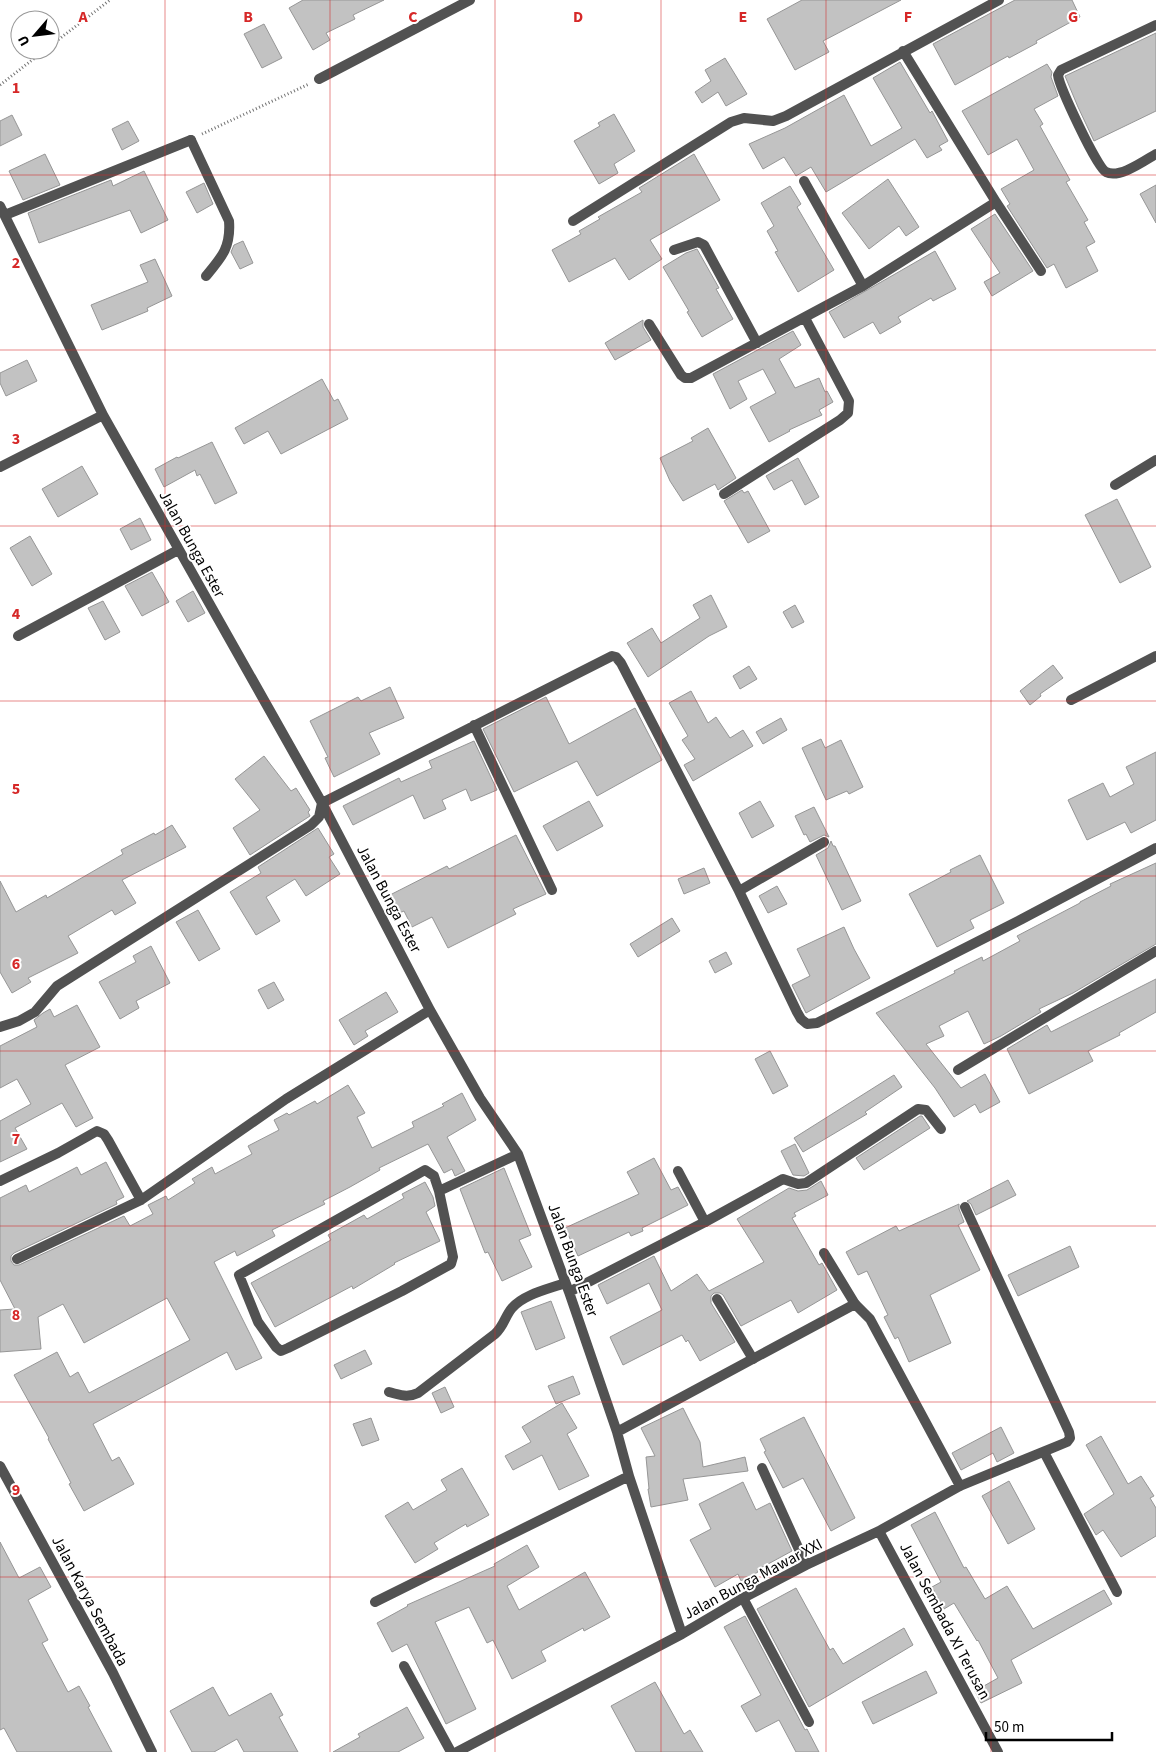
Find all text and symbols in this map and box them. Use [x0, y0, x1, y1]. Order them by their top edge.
text: A [77, 6, 88, 28]
text: B [243, 6, 253, 28]
text: C [408, 6, 418, 28]
text: D [573, 6, 583, 28]
text: E [739, 6, 747, 28]
text: F [904, 6, 912, 28]
text: G [1068, 6, 1078, 28]
north arrow [10, 10, 60, 60]
text: U [13, 32, 35, 49]
text: 1 [12, 77, 20, 99]
text: 2 [12, 252, 20, 274]
text: 3 [12, 428, 20, 450]
street label: Jalan Bunga Ester [153, 487, 231, 602]
text: 4 [12, 603, 21, 625]
text: 5 [12, 778, 20, 800]
street label: Jalan Bunga Ester [351, 841, 427, 957]
text: 6 [12, 953, 20, 975]
text: 7 [12, 1128, 20, 1150]
street label: Jalan Bunga Ester [542, 1200, 604, 1320]
text: 8 [12, 1304, 20, 1326]
text: 9 [12, 1479, 20, 1501]
street label: Jalan Karya Sembada [46, 1532, 134, 1670]
street label: Jalan Bunga Mawar XXI [680, 1533, 826, 1625]
street label: Jalan Sembada XI Terusan [894, 1538, 996, 1704]
scale bar [986, 1710, 1112, 1742]
text: 50 m [994, 1717, 1024, 1738]

